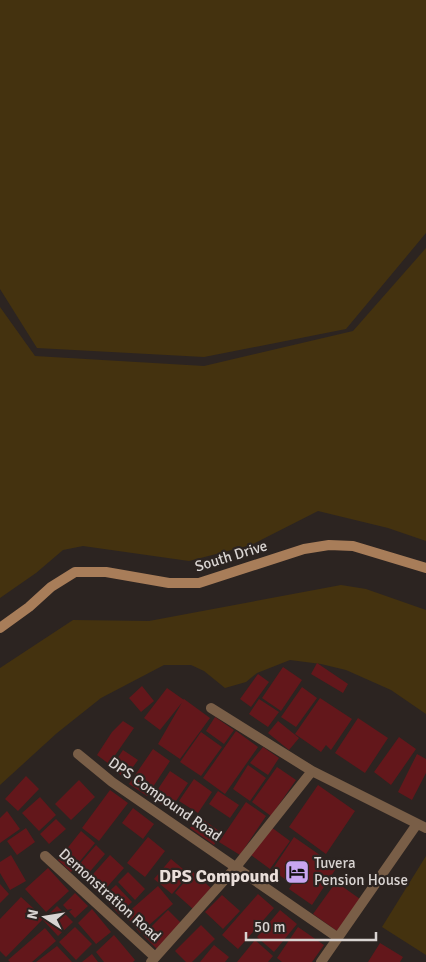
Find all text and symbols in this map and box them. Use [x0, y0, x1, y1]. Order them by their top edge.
street label: South Drive [193, 536, 269, 576]
street label: DPS Compound Road [105, 753, 225, 845]
street label: Demonstration Road [55, 845, 165, 945]
place label: Tuvera Pension House [314, 854, 408, 889]
hotel icon: Tuvera Pension House [284, 859, 310, 885]
district label: DPS Compound [159, 865, 279, 887]
north arrow [20, 892, 70, 942]
text: N [23, 908, 42, 921]
scale bar [246, 910, 376, 942]
text: 50 m [254, 918, 285, 936]

